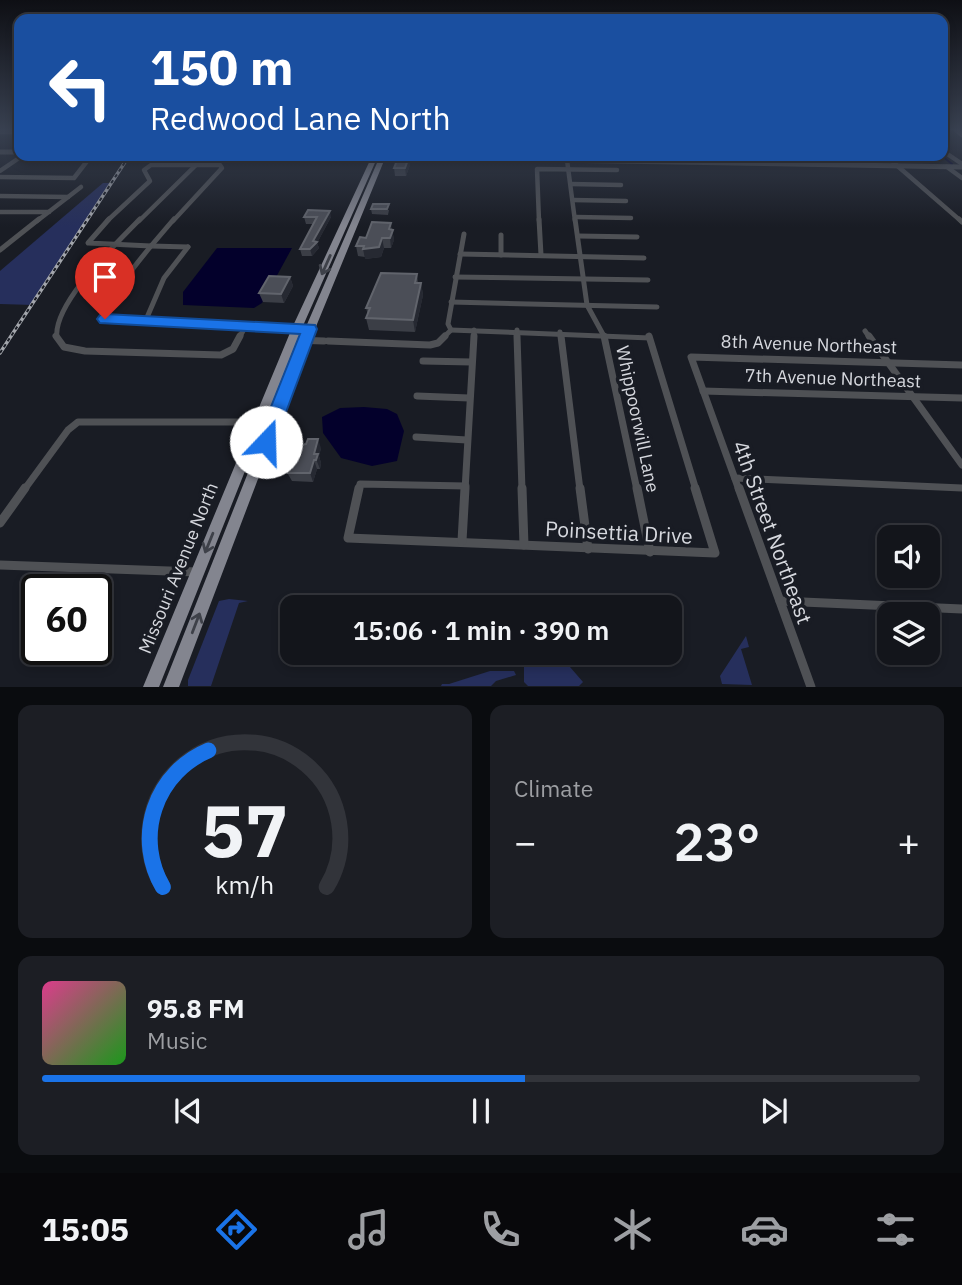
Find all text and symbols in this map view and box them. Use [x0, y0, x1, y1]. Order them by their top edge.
text: 150 m [150, 35, 294, 98]
icon: left [35, 42, 126, 133]
text: Redwood Lane North [150, 97, 451, 139]
pin [75, 247, 135, 319]
one-way arrow [319, 254, 332, 275]
icon: arrive [86, 258, 124, 296]
street label: 8th Avenue Northeast [720, 329, 898, 359]
street label: Whippoorwill Lane [611, 343, 665, 495]
street label: 7th Avenue Northeast [744, 363, 922, 393]
position arrow [229, 405, 303, 479]
street label: 4th Street Northeast [727, 436, 819, 628]
street label: Missouri Avenue North [133, 479, 223, 657]
street label: Poinsettia Drive [545, 514, 693, 550]
map controls [877, 525, 940, 665]
button: sound [877, 525, 940, 588]
one-way arrow [202, 532, 215, 554]
speed limit sign: 60 [21, 574, 112, 665]
button: layers [877, 602, 940, 665]
one-way arrow [191, 613, 204, 634]
text: 15:06 · 1 min · 390 m [353, 613, 609, 647]
text: Climate [514, 773, 593, 803]
text: 57 [201, 783, 289, 878]
text: 23° [674, 808, 760, 875]
text: − [514, 817, 537, 866]
text: + [897, 817, 920, 866]
text: km/h [216, 868, 274, 901]
text: 95.8 FM [147, 991, 245, 1025]
text: Music [147, 1025, 207, 1055]
icon: previous [169, 1092, 207, 1130]
icon: pause [462, 1092, 500, 1130]
icon: next [755, 1092, 793, 1130]
icon: directions [212, 1205, 261, 1254]
icon: music [344, 1205, 393, 1254]
icon: phone [476, 1205, 525, 1254]
icon: climate [608, 1205, 657, 1254]
icon: car [740, 1205, 789, 1254]
icon: filters [871, 1205, 920, 1254]
text: 15:05 [41, 1208, 129, 1250]

